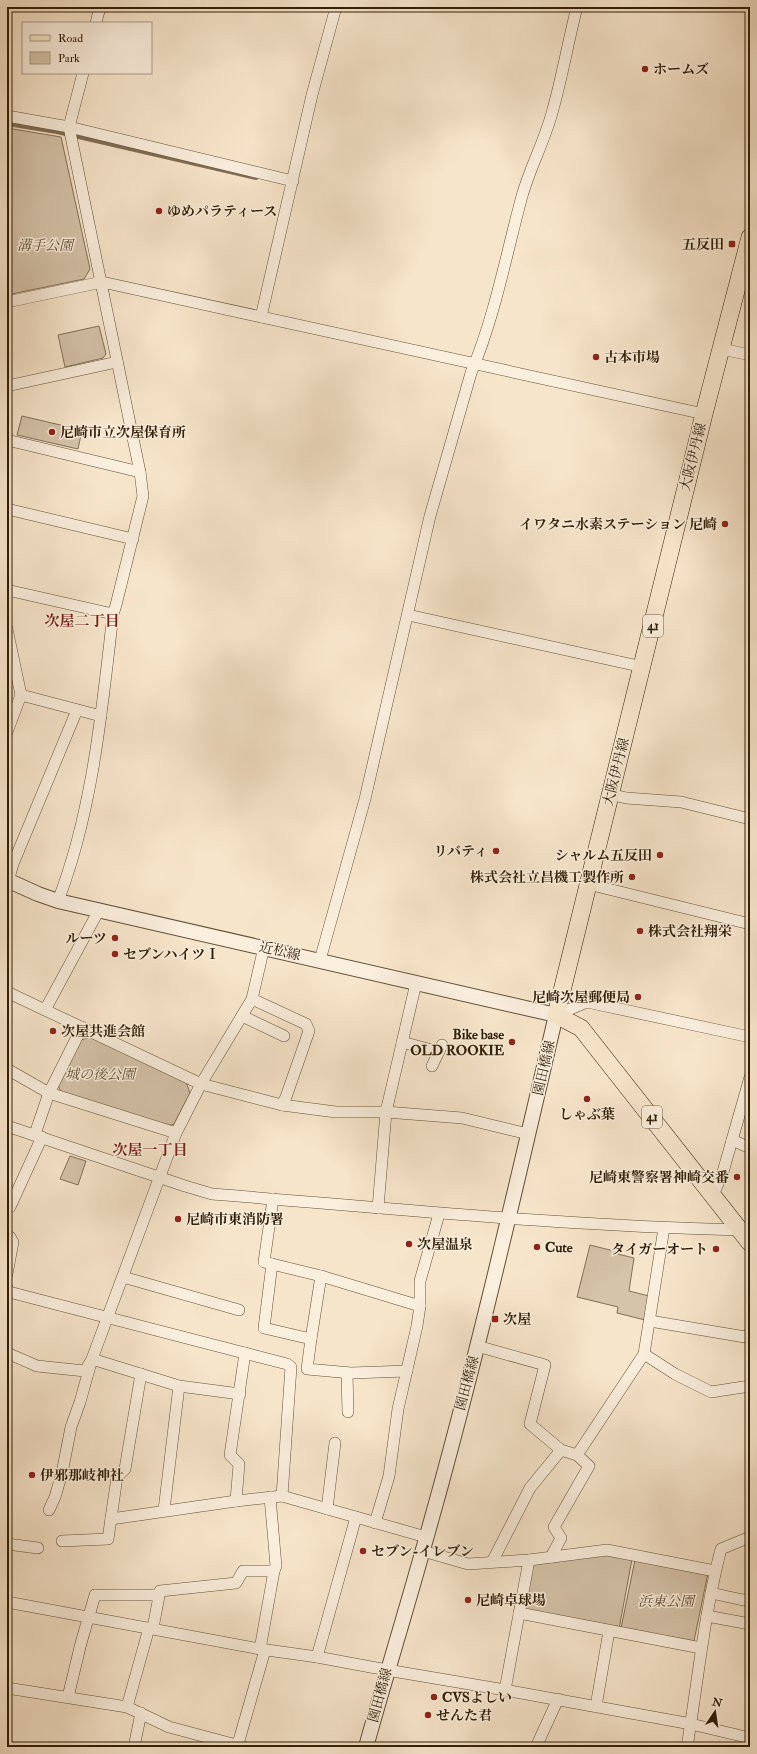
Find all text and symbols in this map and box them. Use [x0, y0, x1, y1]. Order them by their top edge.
legend [22, 22, 152, 74]
text: Road [58, 31, 83, 46]
text: Park [58, 51, 80, 66]
place label: ホームズ [653, 61, 709, 78]
marker: ホームズ [640, 64, 650, 74]
place label: ゆめパラティース [167, 203, 277, 220]
marker: ゆめパラティース [154, 206, 164, 216]
place label: 五反田 [682, 236, 724, 253]
park label: 溝手公園 [17, 237, 75, 254]
marker: 五反田 [727, 239, 737, 249]
place label: 古本市場 [604, 349, 660, 366]
marker: 古本市場 [591, 352, 601, 362]
street label: 大阪伊丹線 [676, 421, 710, 493]
place label: 尼崎市立次屋保育所 [60, 424, 186, 441]
marker: 尼崎市立次屋保育所 [47, 427, 57, 437]
place label: イワタニ水素ステーション 尼崎 [519, 516, 717, 533]
marker: イワタニ水素ステーション 尼崎 [720, 519, 730, 529]
district label: 次屋二丁目 [44, 612, 120, 631]
road number: 41 [643, 615, 663, 637]
street label: 大阪伊丹線 [599, 736, 633, 808]
place label: リバティ [434, 843, 488, 860]
marker: リバティ [491, 846, 501, 856]
place label: シャルム五反田 [555, 847, 652, 864]
marker: シャルム五反田 [655, 850, 665, 860]
place label: 株式会社立昌機工製作所 [470, 869, 624, 886]
marker: 株式会社立昌機工製作所 [627, 872, 637, 882]
place label: 株式会社翔栄 [648, 923, 732, 940]
marker: 株式会社翔栄 [635, 926, 645, 936]
place label: ルーツ [66, 930, 107, 947]
marker: ルーツ [110, 933, 120, 943]
street label: 近松線 [258, 938, 302, 964]
place label: セブンハイツⅠ [123, 946, 219, 963]
marker: セブンハイツⅠ [110, 949, 120, 959]
place label: 尼崎次屋郵便局 [532, 989, 630, 1006]
marker: 尼崎次屋郵便局 [633, 992, 643, 1002]
place label: 次屋共進会館 [61, 1023, 145, 1040]
marker: 次屋共進会館 [48, 1026, 58, 1036]
place label: Bike base OLD ROOKIE [410, 1026, 504, 1059]
marker: Bike base OLD ROOKIE [507, 1037, 517, 1047]
street label: 園田橋線 [529, 1039, 559, 1097]
park label: 城の後公園 [65, 1066, 137, 1083]
marker: しゃぶ葉 [582, 1094, 592, 1104]
place label: しゃぶ葉 [559, 1106, 615, 1123]
road number: 41 [642, 1106, 662, 1128]
district label: 次屋一丁目 [112, 1141, 188, 1160]
place label: 尼崎東警察署神崎交番 [589, 1169, 729, 1186]
marker: 尼崎東警察署神崎交番 [732, 1172, 742, 1182]
place label: 尼崎市東消防署 [186, 1211, 284, 1228]
marker: 尼崎市東消防署 [173, 1214, 183, 1224]
place label: 次屋温泉 [417, 1236, 473, 1253]
marker: 次屋温泉 [404, 1239, 414, 1249]
place label: Cute [545, 1239, 573, 1256]
place label: タイガーオート [611, 1241, 708, 1258]
marker: Cute [532, 1242, 542, 1252]
marker: タイガーオート [711, 1244, 721, 1254]
place label: 次屋 [503, 1311, 531, 1328]
marker: 次屋 [490, 1314, 500, 1324]
street label: 園田橋線 [452, 1354, 482, 1412]
place label: 伊邪那岐神社 [40, 1467, 124, 1484]
marker: 伊邪那岐神社 [27, 1470, 37, 1480]
place label: セブン-イレブン [371, 1543, 474, 1560]
marker: セブン-イレブン [358, 1546, 368, 1556]
place label: 尼崎卓球場 [476, 1592, 546, 1609]
park label: 浜東公園 [638, 1593, 696, 1610]
marker: 尼崎卓球場 [463, 1595, 473, 1605]
street label: 園田橋線 [365, 1666, 395, 1724]
place label: CVSよしい [442, 1689, 512, 1706]
marker: CVSよしい [429, 1692, 439, 1702]
north arrow [695, 1692, 735, 1732]
text: N [710, 1695, 725, 1710]
place label: せんた君 [436, 1707, 492, 1724]
marker: せんた君 [423, 1710, 433, 1720]

